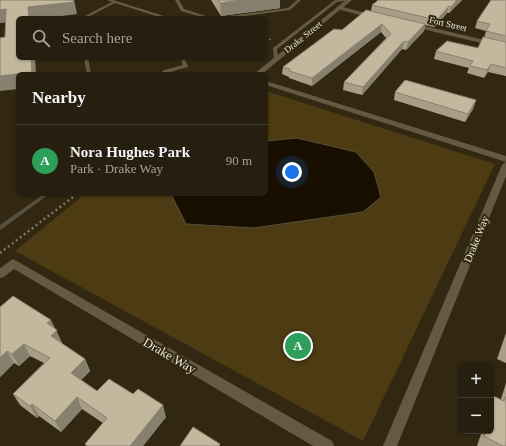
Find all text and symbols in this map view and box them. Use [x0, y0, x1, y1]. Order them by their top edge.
street label: Fort Street [428, 15, 468, 33]
search box [16, 16, 268, 60]
street label: Drake Street [282, 19, 324, 55]
icon: search [30, 27, 52, 49]
text: Search here [62, 30, 132, 46]
text: Nearby [32, 88, 86, 107]
text: Nora Hughes Park [70, 144, 190, 160]
text: A [40, 153, 50, 168]
text: 90 m [226, 153, 252, 168]
text: Park · Drake Way [70, 161, 163, 176]
your location [282, 162, 302, 182]
street label: Drake Way [461, 213, 491, 264]
pin: A [285, 331, 311, 361]
street label: Drake Way [141, 334, 199, 377]
map controls [458, 362, 494, 434]
button: + [458, 362, 494, 398]
button: − [458, 398, 494, 434]

